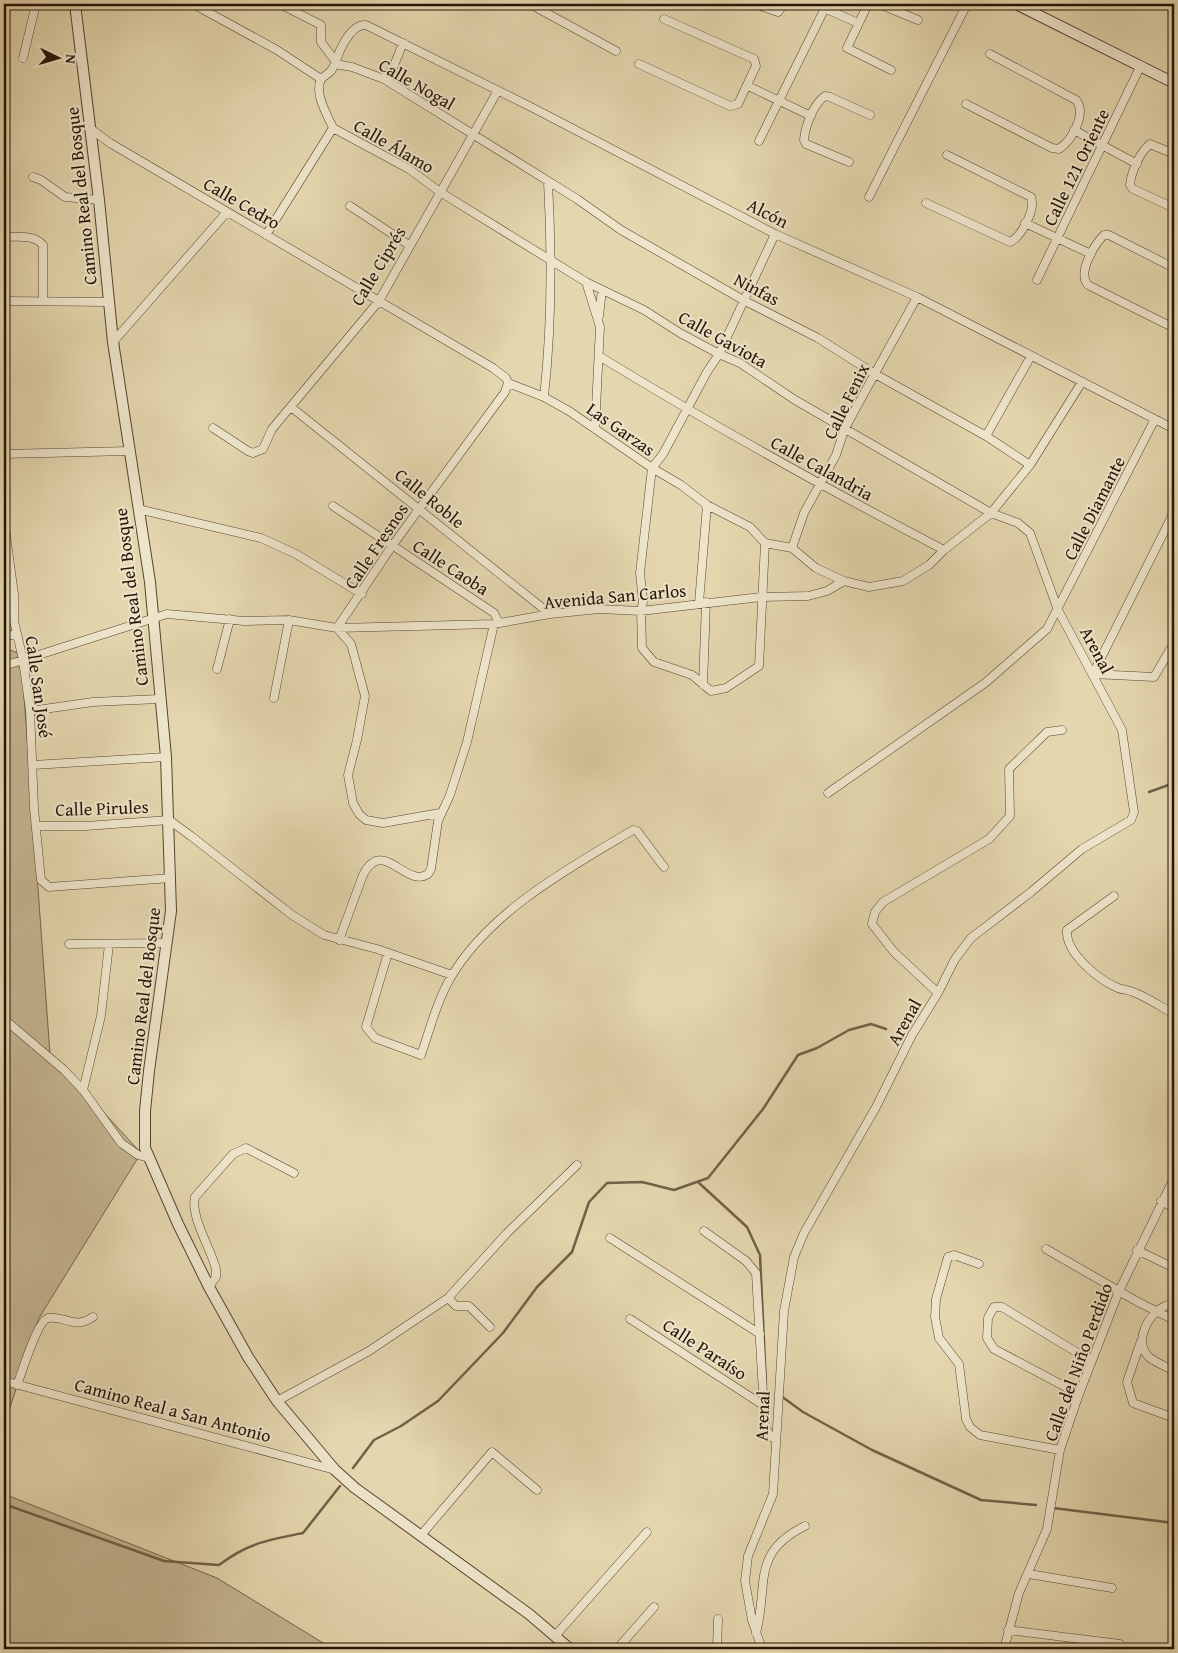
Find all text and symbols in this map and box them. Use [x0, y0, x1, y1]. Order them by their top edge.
north arrow [32, 32, 82, 82]
street label: Calle Nogal [374, 51, 460, 117]
text: N [61, 54, 81, 65]
street label: Calle 121 Oriente [1036, 104, 1116, 230]
street label: Camino Real del Bosque [58, 106, 104, 286]
street label: Calle Álamo [349, 112, 439, 180]
street label: Calle Cedro [198, 170, 286, 236]
street label: Alcón [743, 191, 793, 235]
street label: Calle Ciprés [344, 221, 412, 311]
street label: Ninfas [729, 266, 785, 312]
street label: Calle Gaviota [674, 304, 773, 375]
street label: Calle Fenix [816, 358, 876, 444]
street label: Las Garzas [581, 395, 661, 463]
street label: Calle Calandria [766, 429, 879, 508]
street label: Calle Diamante [1056, 451, 1132, 565]
street label: Calle Roble [389, 461, 471, 535]
street label: Calle Fresnos [337, 498, 415, 594]
street label: Camino Real del Bosque [107, 507, 155, 687]
street label: Calle Caoba [408, 532, 495, 602]
street label: Avenida San Carlos [543, 576, 687, 616]
street label: Arenal [1073, 622, 1121, 678]
street label: Calle San José [18, 634, 60, 740]
street label: Calle Pirules [55, 793, 149, 823]
street label: Camino Real del Bosque [119, 906, 167, 1086]
street label: Arenal [880, 994, 928, 1050]
street label: Calle del Niño Perdido [1037, 1279, 1119, 1445]
street label: Calle Paraíso [657, 1311, 753, 1387]
street label: Camino Real a San Antonio [72, 1371, 274, 1449]
street label: Arenal [747, 1390, 777, 1442]

